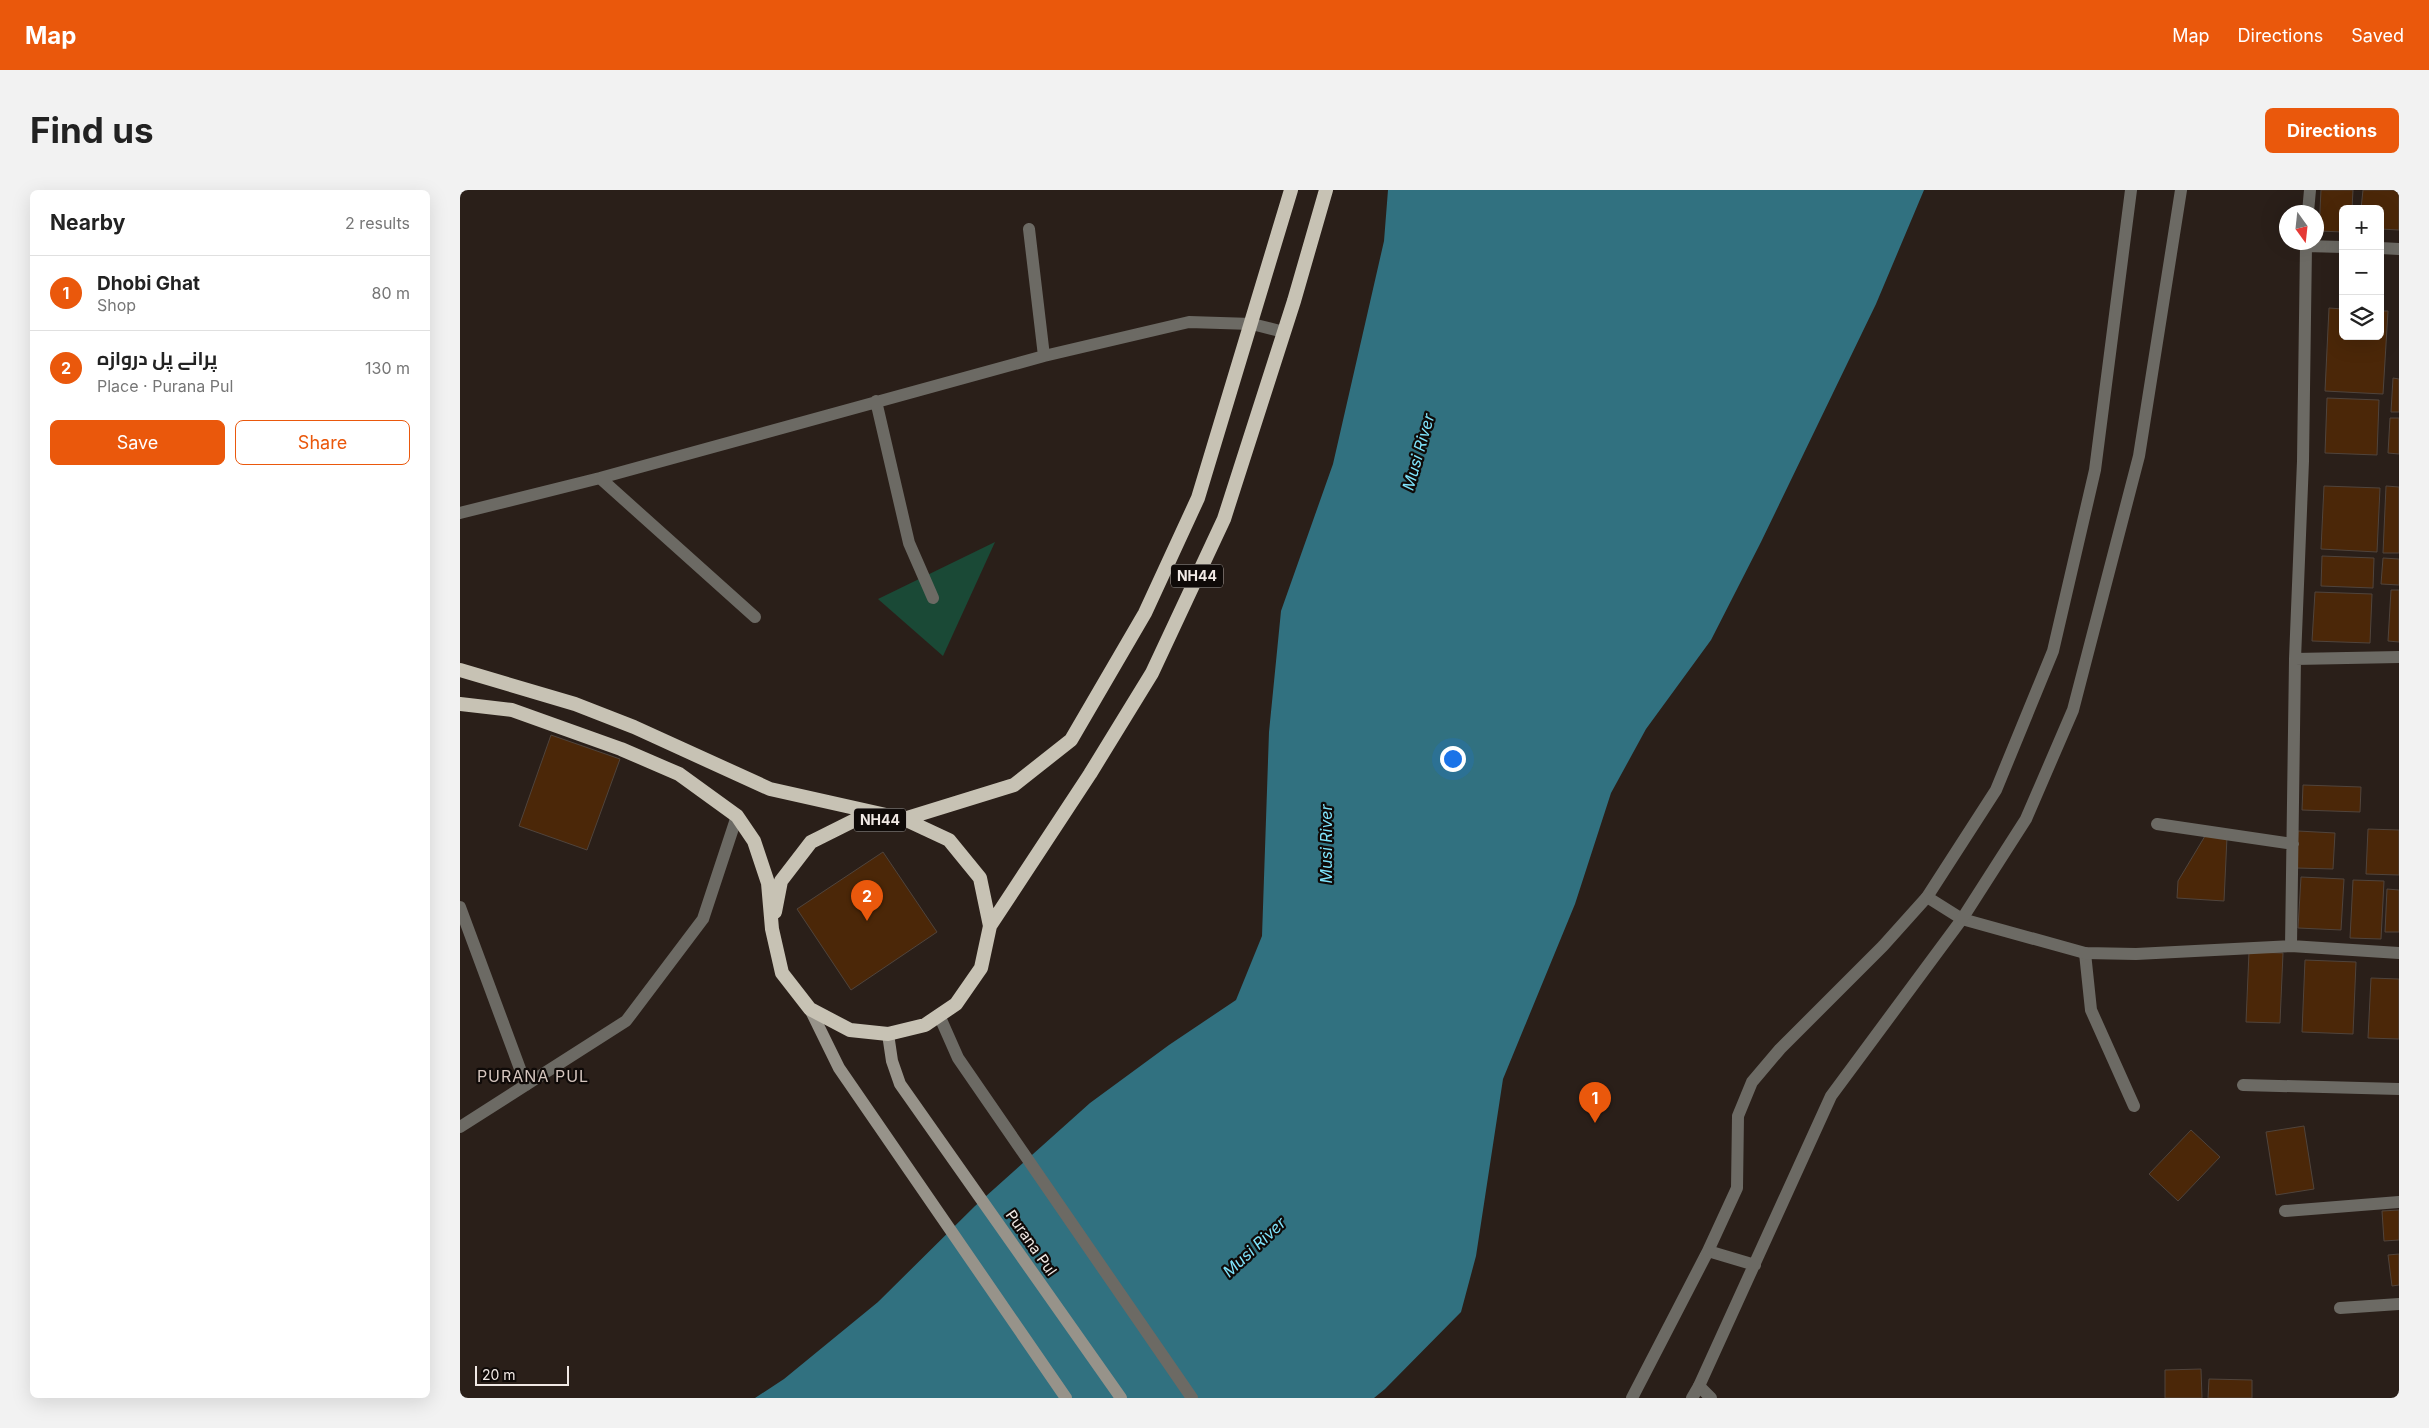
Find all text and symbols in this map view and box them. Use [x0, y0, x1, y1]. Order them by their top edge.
text: Map [25, 21, 76, 50]
text: Map [2172, 25, 2210, 46]
text: Directions [2238, 25, 2323, 46]
text: Saved [2351, 25, 2404, 46]
button: Directions [2265, 108, 2399, 153]
text: Find us [30, 109, 154, 151]
north arrow [2279, 205, 2324, 250]
map controls [2339, 205, 2384, 340]
button: + [2339, 205, 2384, 250]
text: Nearby [50, 210, 125, 235]
text: 2 results [345, 213, 410, 233]
button: − [2339, 250, 2384, 295]
text: Dhobi Ghat [97, 272, 200, 295]
text: 1 [63, 283, 69, 303]
text: 80 m [371, 283, 410, 303]
text: Shop [97, 295, 136, 315]
button: layers [2339, 295, 2384, 340]
text: پرانے پل دروازہ [97, 347, 217, 370]
text: 2 [61, 358, 71, 378]
text: 130 m [365, 358, 410, 378]
text: Place · Purana Pul [97, 376, 233, 396]
water label: Musi River [1398, 410, 1439, 493]
button: Save [50, 420, 225, 465]
button: Share [235, 420, 410, 465]
road number: NH44 [1171, 564, 1223, 588]
your location [1440, 746, 1466, 772]
water label: Musi River [1316, 804, 1336, 883]
road number: NH44 [854, 808, 906, 832]
pin: 2 [851, 880, 883, 921]
district label: PURANA PUL [477, 1066, 589, 1086]
pin: 1 [1579, 1082, 1611, 1123]
street label: Purana Pul [1002, 1206, 1061, 1279]
water label: Musi River [1218, 1212, 1290, 1281]
scale bar [475, 1363, 569, 1386]
text: 20 m [482, 1366, 516, 1383]

